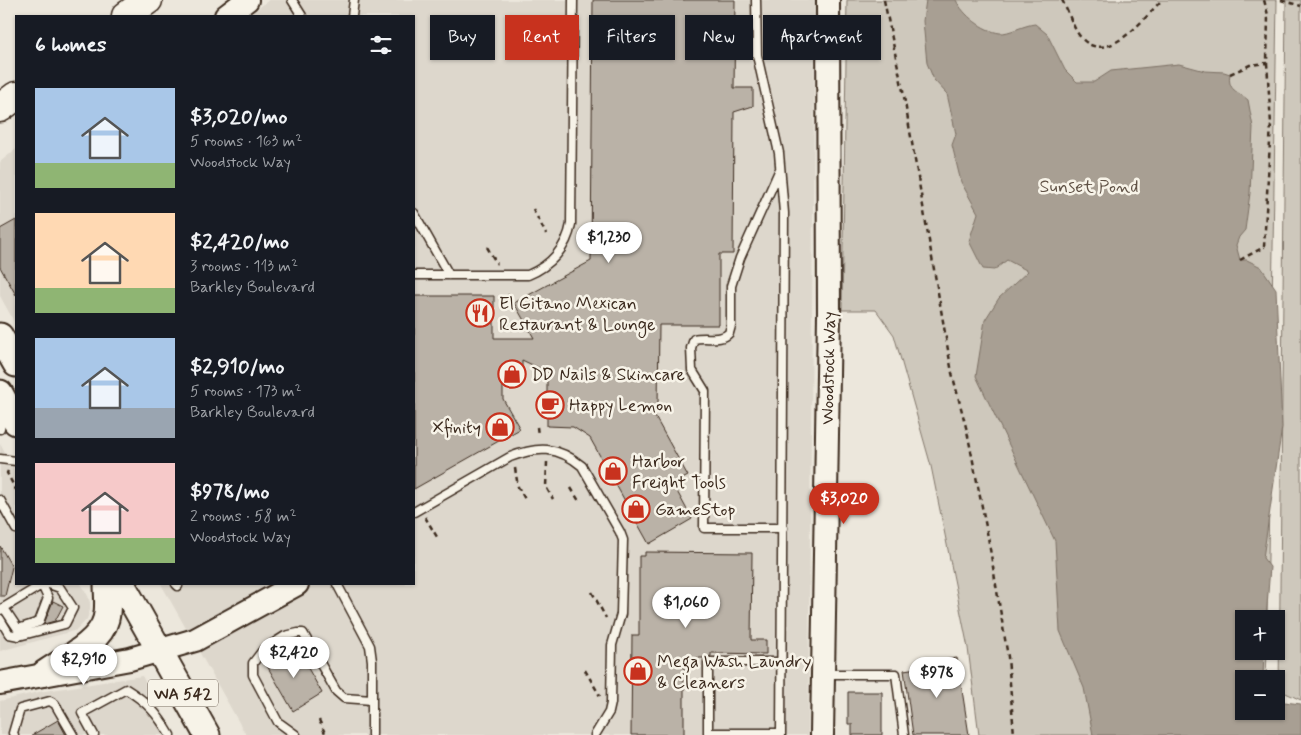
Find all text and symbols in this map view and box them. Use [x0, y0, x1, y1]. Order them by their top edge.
chip: Buy [430, 15, 495, 60]
chip: Rent [505, 15, 579, 60]
chip: Filters [589, 15, 675, 60]
chip: New [685, 15, 753, 60]
chip: Apartment [763, 15, 881, 60]
text: 6 homes [35, 31, 106, 59]
icon: filters [367, 31, 395, 59]
text: $3,020/mo [190, 103, 288, 131]
icon: home [75, 108, 135, 168]
text: 5 rooms · 163 m² [190, 131, 302, 152]
text: Woodstock Way [190, 152, 291, 173]
park label: Sunset Pond [1040, 175, 1138, 199]
pin: $1,230 [568, 222, 650, 264]
text: $1,230 [587, 227, 631, 248]
text: $2,420/mo [190, 228, 289, 256]
icon: home [75, 233, 135, 293]
text: 3 rooms · 113 m² [190, 256, 298, 277]
text: Barkley Boulevard [190, 277, 315, 298]
place label: El Gitano Mexican Restaurant & Lounge [499, 292, 655, 338]
restaurant icon: El Gitano Mexican Restaurant & Lounge [465, 298, 495, 328]
street label: Woodstock Way [816, 311, 842, 425]
text: $2,910/mo [190, 353, 284, 381]
icon: home [75, 358, 135, 418]
shop icon: DD Nails & Skincare [497, 359, 527, 389]
place label: DD Nails & Skincare [531, 363, 685, 387]
text: 5 rooms · 173 m² [190, 381, 302, 402]
cafe icon: Happy Lemon [535, 390, 565, 420]
place label: Happy Lemon [569, 394, 672, 418]
text: Barkley Boulevard [190, 402, 315, 423]
shop icon: Xfinity [485, 412, 515, 442]
place label: Xfinity [433, 416, 481, 440]
place label: Harbor Freight Tools [632, 450, 726, 495]
shop icon: Harbor Freight Tools [598, 456, 628, 486]
text: $978/mo [190, 478, 269, 506]
pin: $3,020 [803, 482, 885, 525]
icon: home [75, 483, 135, 543]
text: $3,020 [820, 488, 868, 509]
shop icon: GameStop [621, 494, 651, 524]
place label: GameStop [655, 498, 735, 522]
text: 2 rooms · 58 m² [190, 506, 296, 527]
text: Woodstock Way [190, 527, 291, 548]
pin: $1,060 [645, 586, 727, 629]
text: $1,060 [663, 592, 709, 613]
map controls [1235, 610, 1285, 720]
button: + [1235, 610, 1285, 660]
pin: $2,420 [253, 636, 335, 679]
text: $2,420 [270, 642, 318, 663]
pin: $2,910 [43, 644, 125, 686]
text: $2,910 [61, 649, 107, 670]
place label: Mega Wash Laundry & Cleaners [657, 650, 811, 695]
shop icon: Mega Wash Laundry & Cleaners [623, 656, 653, 686]
pin: $978 [907, 656, 967, 699]
text: $978 [920, 662, 954, 683]
button: − [1235, 670, 1285, 720]
road number: WA 542 [148, 680, 218, 706]

